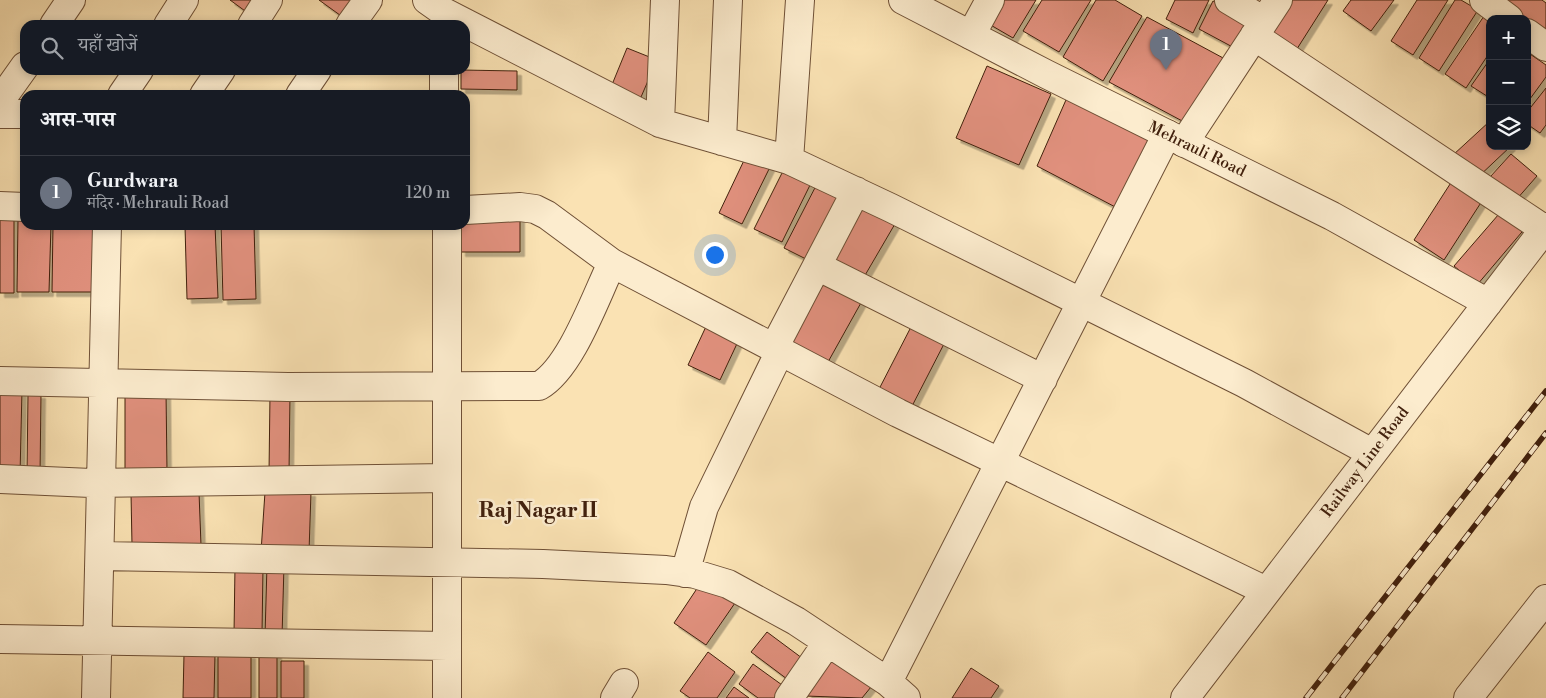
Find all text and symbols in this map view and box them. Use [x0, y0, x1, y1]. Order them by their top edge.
map controls [1486, 15, 1531, 150]
button: + [1486, 15, 1531, 60]
search box [20, 20, 470, 75]
pin: 1 [1150, 29, 1182, 70]
text: यहाँ खोजें [78, 33, 138, 57]
icon: search [38, 34, 66, 62]
button: − [1486, 60, 1531, 105]
button: layers [1486, 105, 1531, 150]
text: आस-पास [40, 107, 115, 133]
street label: Mehrauli Road [1145, 117, 1249, 181]
text: Gurdwara [87, 169, 178, 193]
text: 1 [52, 183, 60, 203]
text: 120 m [406, 183, 450, 203]
text: मंदिर · Mehrauli Road [87, 193, 229, 213]
your location [702, 242, 728, 268]
street label: Railway Line Road [1317, 403, 1413, 521]
district label: Raj Nagar II [479, 498, 597, 524]

